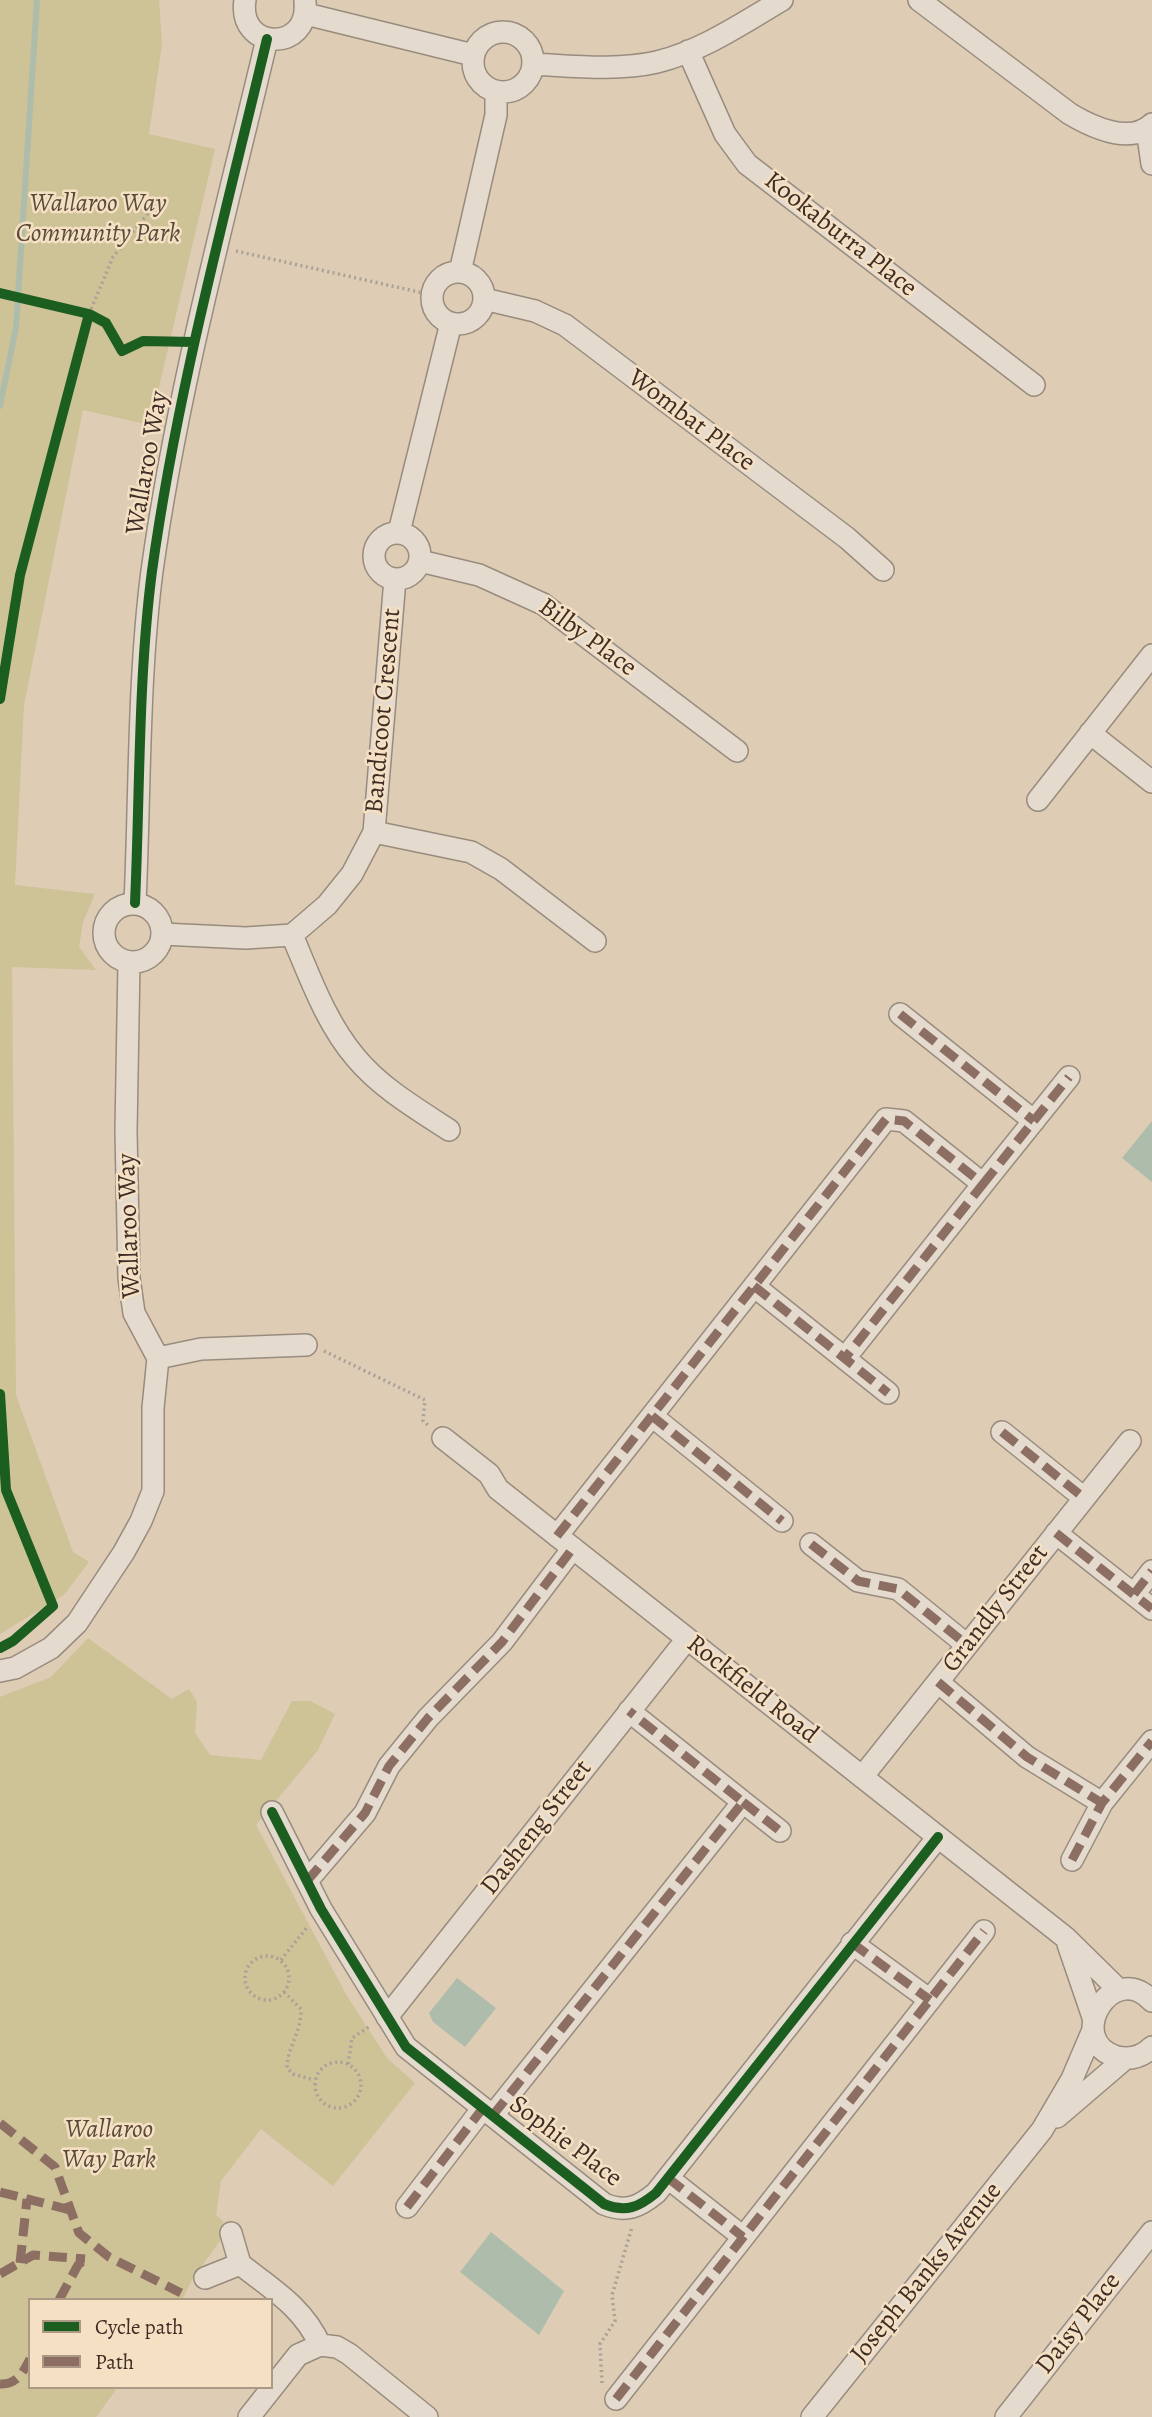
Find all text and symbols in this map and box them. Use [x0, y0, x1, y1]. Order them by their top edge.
street label: Kookaburra Place [757, 166, 923, 304]
park label: Wallaroo Way Community Park [16, 189, 180, 250]
street label: Wombat Place [621, 363, 761, 479]
street label: Wallaroo Way [120, 389, 176, 537]
street label: Bilby Place [532, 592, 642, 684]
street label: Bandicoot Crescent [359, 607, 409, 815]
street label: Wallaroo Way [112, 1153, 148, 1299]
street label: Grandly Street [936, 1539, 1056, 1679]
street label: Rockfield Road [680, 1629, 824, 1751]
street label: Dasheng Street [475, 1754, 599, 1902]
street label: Sophie Place [502, 2090, 628, 2194]
park label: Wallaroo Way Park [62, 2115, 156, 2176]
street label: Joseph Banks Avenue [845, 2176, 1009, 2370]
street label: Daisy Place [1030, 2267, 1128, 2381]
legend [28, 2298, 273, 2389]
text: Cycle path [95, 2313, 184, 2341]
text: Path [95, 2348, 134, 2376]

